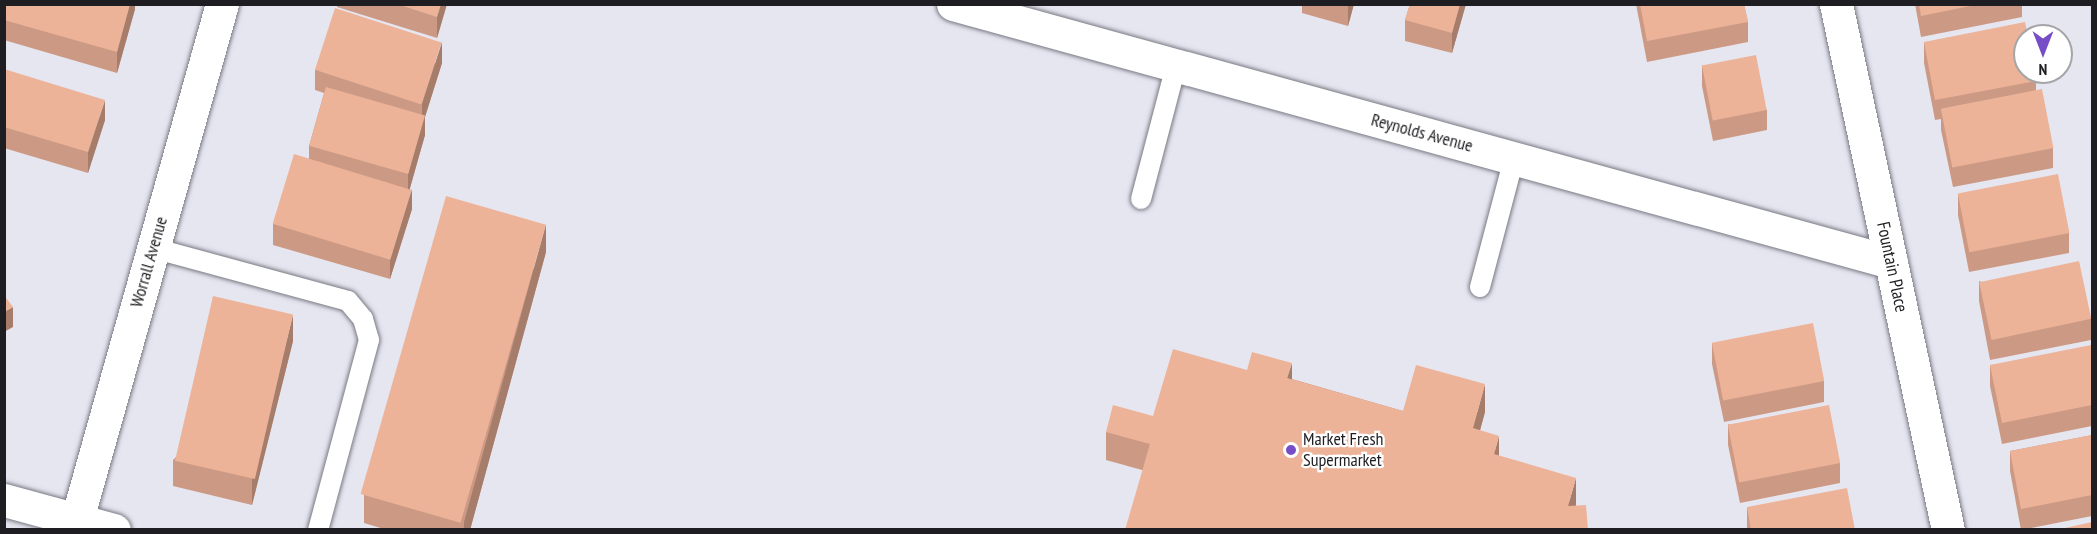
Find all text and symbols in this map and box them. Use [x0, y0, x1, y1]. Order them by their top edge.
north arrow [2013, 24, 2073, 84]
text: N [2039, 60, 2047, 80]
street label: Reynolds Avenue [1369, 109, 1475, 157]
street label: Worrall Avenue [126, 214, 172, 310]
street label: Fountain Place [1872, 220, 1912, 314]
place label: Market Fresh Supermarket [1303, 429, 1383, 472]
marker: Market Fresh Supermarket [1284, 443, 1298, 457]

